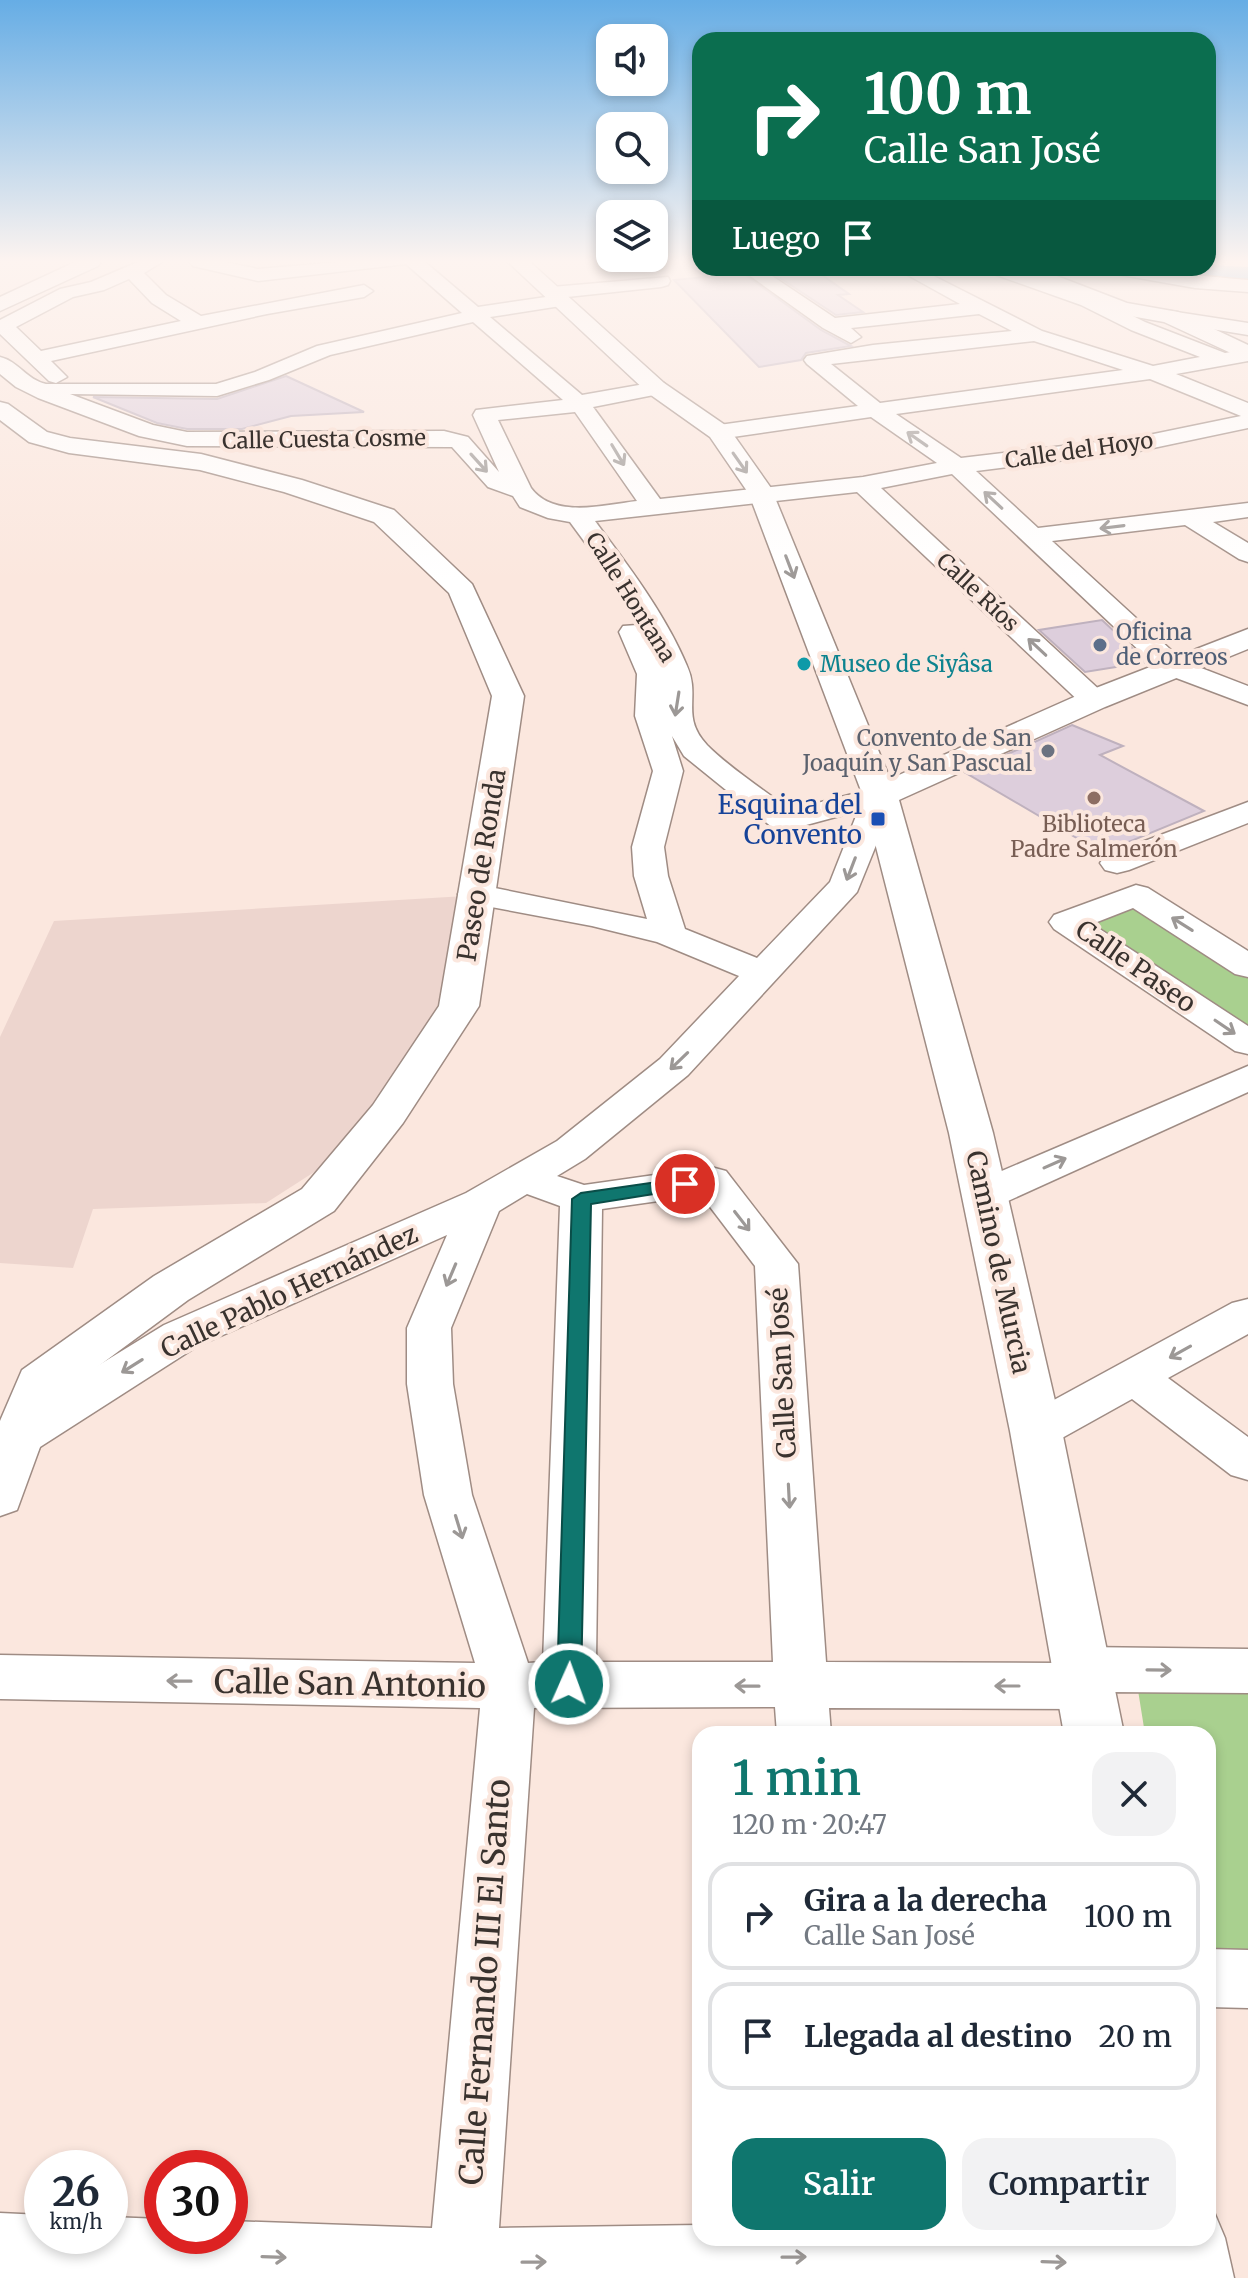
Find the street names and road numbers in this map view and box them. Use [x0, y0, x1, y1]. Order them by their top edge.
street label: Calle Cuesta Cosme [222, 423, 426, 455]
street label: Calle del Hoyo [1003, 426, 1155, 474]
street label: Calle Hontana [580, 527, 682, 667]
street label: Calle Ríos [931, 547, 1025, 637]
street label: Paseo de Ronda [450, 766, 513, 964]
street label: Calle Paseo [1069, 912, 1203, 1020]
street label: Camino de Murcia [959, 1148, 1039, 1377]
street label: Calle Pablo Hernández [155, 1217, 423, 1365]
street label: Calle San José [761, 1287, 803, 1459]
street label: Calle San Antonio [214, 1662, 486, 1706]
street label: Calle Fernando III El Santo [451, 1778, 519, 2186]

